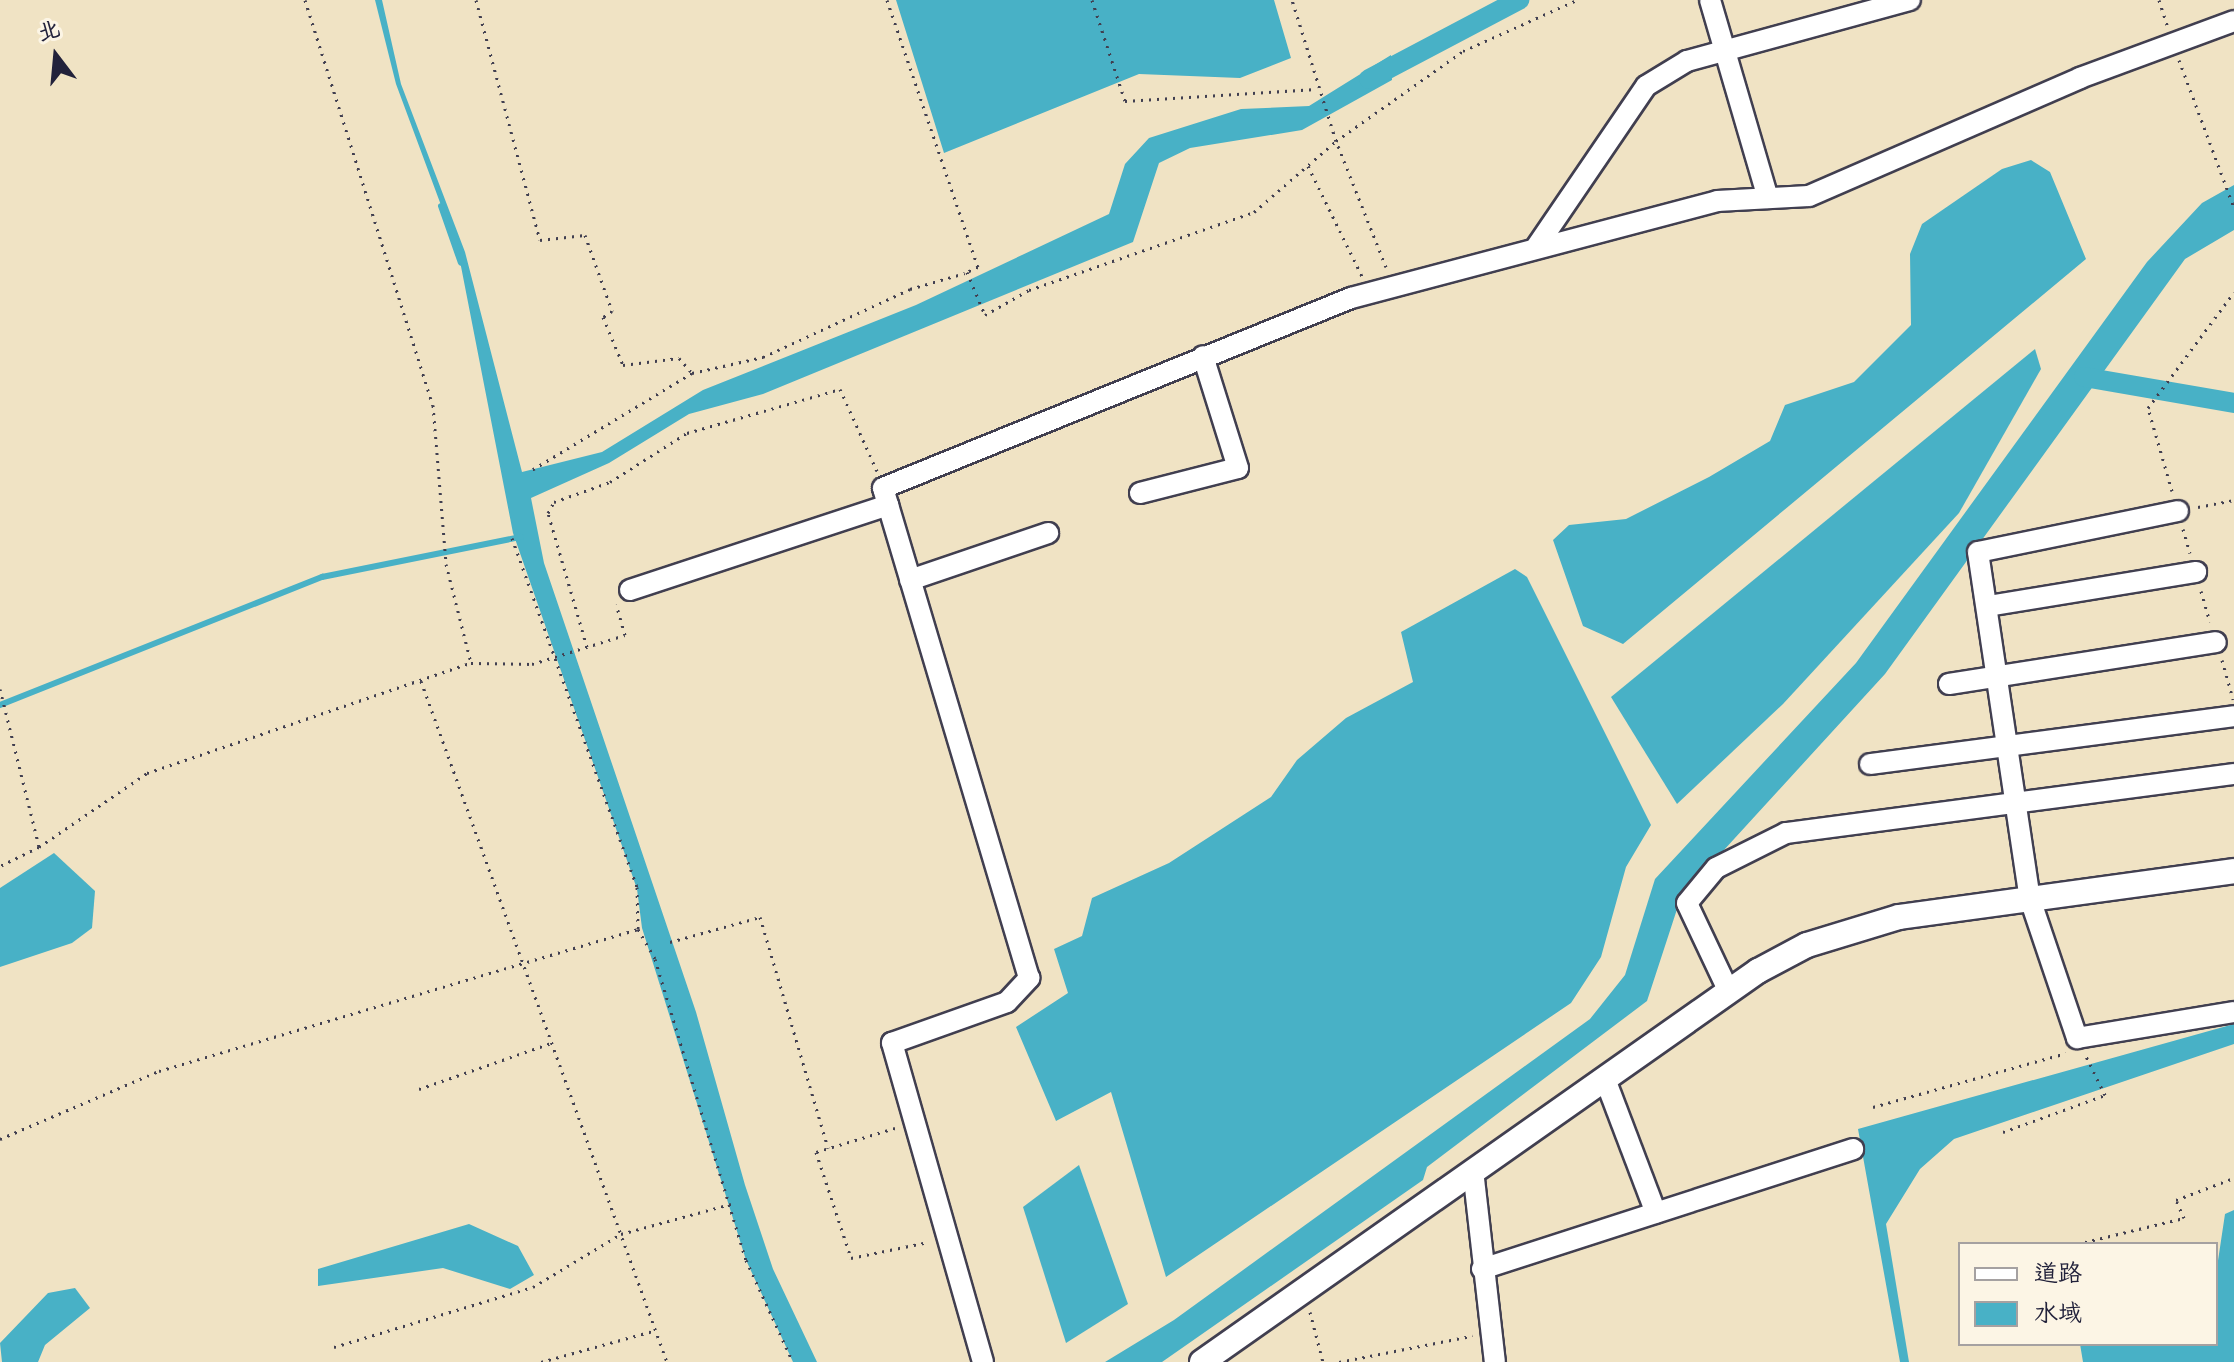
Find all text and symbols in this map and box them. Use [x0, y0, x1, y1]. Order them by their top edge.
text: 北 [34, 13, 65, 52]
north arrow [16, 16, 96, 96]
legend [1958, 1242, 2218, 1346]
text: 道路 [2034, 1255, 2082, 1294]
text: 水域 [2034, 1295, 2082, 1334]

